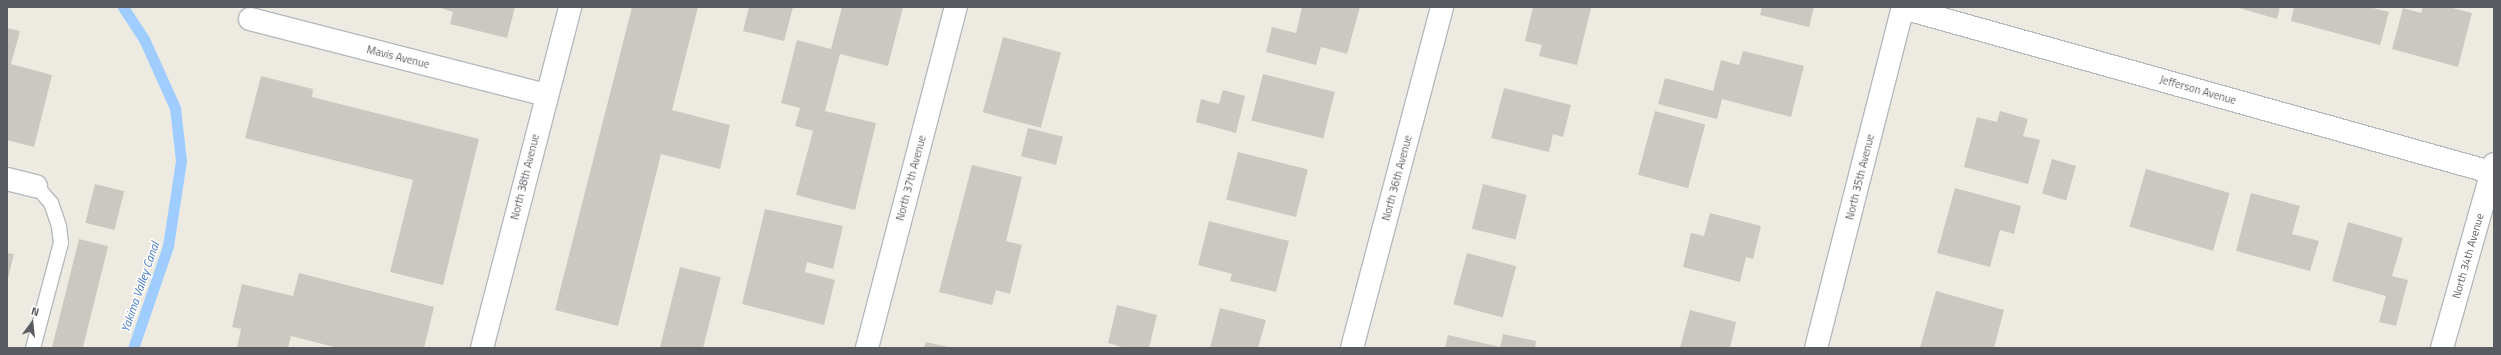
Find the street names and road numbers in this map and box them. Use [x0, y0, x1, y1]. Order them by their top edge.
street label: Mavis Avenue [365, 43, 431, 71]
street label: Jefferson Avenue [2158, 73, 2238, 107]
street label: North 38th Avenue [508, 133, 542, 221]
street label: North 35th Avenue [1843, 133, 1877, 221]
street label: North 37th Avenue [893, 134, 929, 222]
street label: North 36th Avenue [1379, 134, 1415, 222]
street label: North 34th Avenue [2450, 212, 2486, 300]

